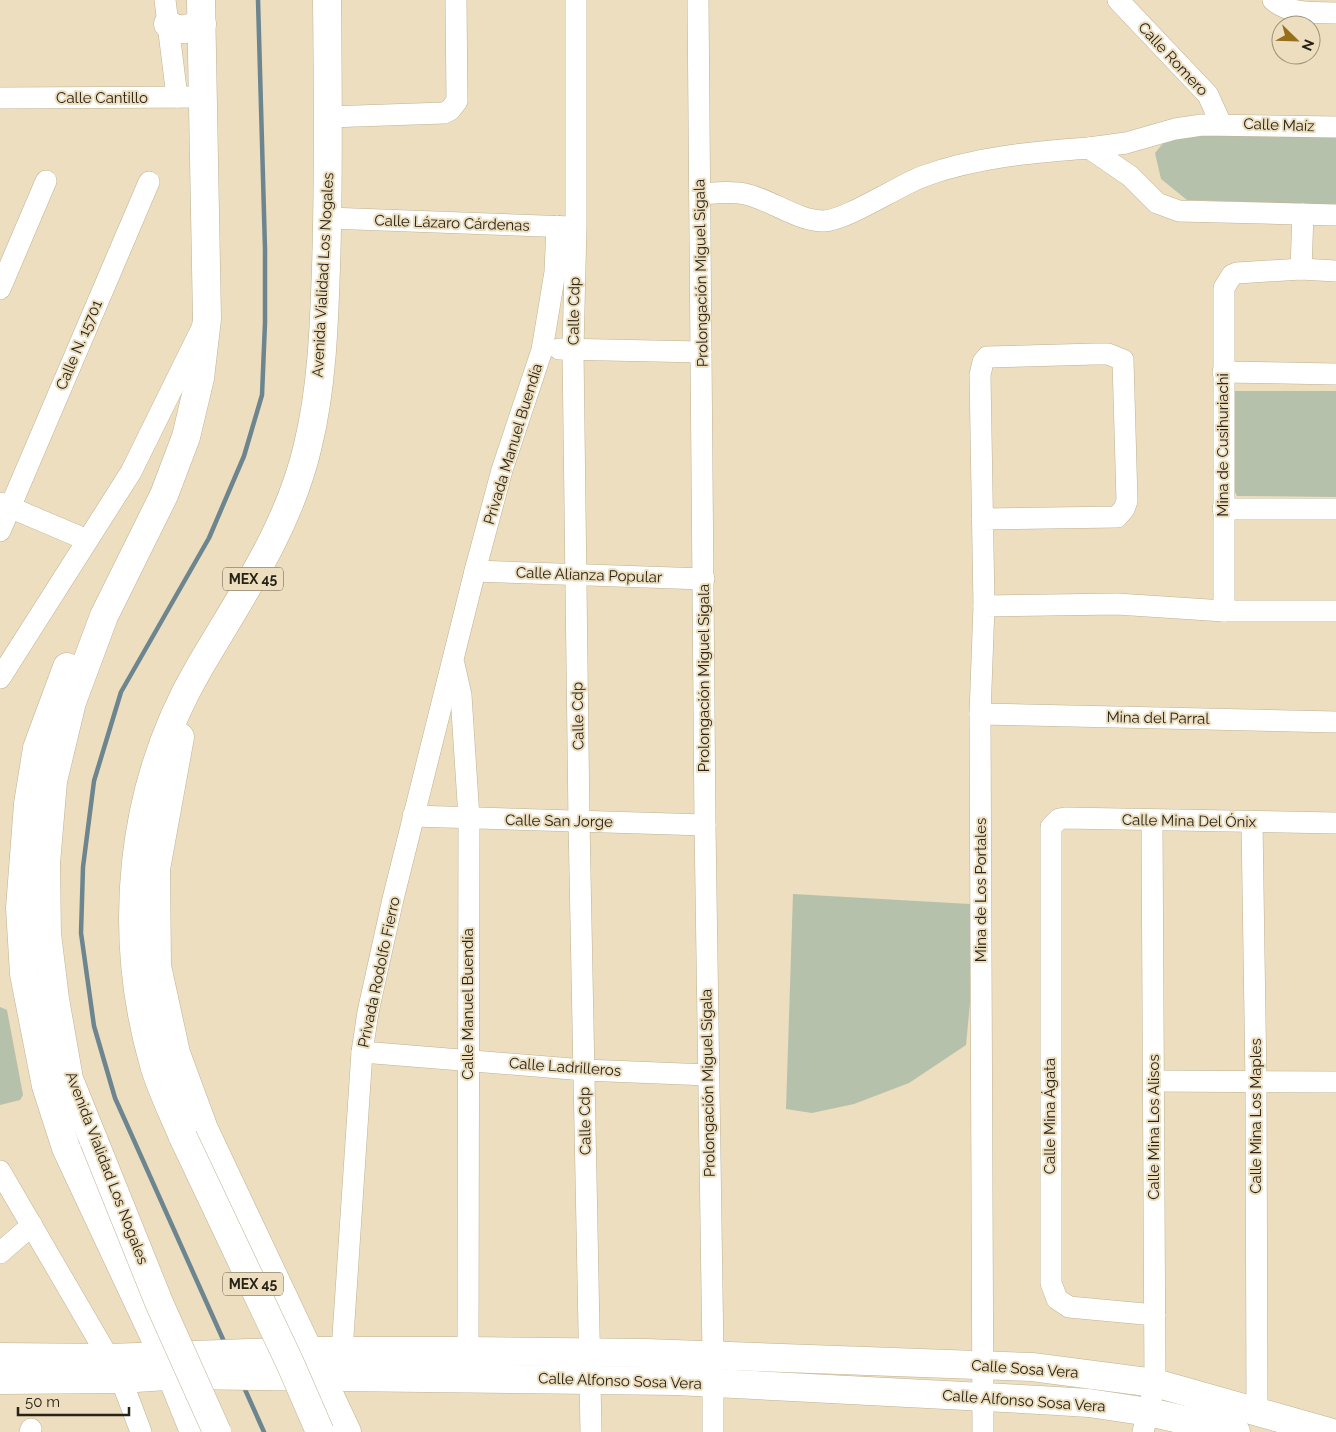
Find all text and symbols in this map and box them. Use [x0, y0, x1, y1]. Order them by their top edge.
north arrow [1271, 15, 1321, 65]
street label: Calle Romero [1134, 18, 1212, 100]
text: N [1299, 37, 1317, 53]
street label: Calle Cantillo [56, 89, 148, 107]
street label: Calle Maíz [1243, 115, 1315, 135]
street label: Avenida Vialidad Los Nogales [309, 172, 337, 378]
street label: Prolongación Miguel Sigala [690, 179, 712, 367]
street label: Calle Lázaro Cárdenas [374, 211, 530, 235]
street label: Calle Cdp [564, 277, 584, 345]
street label: Calle N. 15701 [52, 297, 106, 393]
street label: Privada Manuel Buendía [480, 361, 546, 527]
street label: Mina de Cusihuriachi [1214, 373, 1232, 517]
street label: Calle Alianza Popular [516, 563, 663, 587]
road number: MEX 45 [223, 568, 283, 590]
street label: Prolongación Miguel Sigala [695, 584, 713, 772]
street label: Calle Cdp [568, 682, 588, 750]
street label: Mina del Parral [1106, 708, 1211, 728]
street label: Calle San Jorge [505, 811, 613, 831]
street label: Calle Mina Del Ónix [1122, 811, 1257, 831]
street label: Mina de Los Portales [972, 818, 990, 962]
street label: Privada Rodolfo Fierro [354, 895, 404, 1049]
street label: Calle Manuel Buendía [459, 928, 477, 1080]
street label: Prolongación Miguel Sigala [697, 989, 719, 1177]
street label: Calle Mina Los Maples [1247, 1038, 1265, 1194]
street label: Calle Ladrilleros [508, 1054, 622, 1080]
street label: Calle Mina Los Alisos [1145, 1054, 1163, 1200]
street label: Calle Mina Ágata [1041, 1058, 1059, 1174]
street label: Avenida Vialidad Los Nogales [62, 1069, 152, 1267]
street label: Calle Cdp [575, 1087, 595, 1155]
road number: MEX 45 [223, 1272, 283, 1296]
street label: Calle Sosa Vera [971, 1356, 1079, 1382]
street label: Calle Alfonso Sosa Vera [538, 1369, 702, 1393]
scale bar [18, 1384, 129, 1416]
street label: Calle Alfonso Sosa Vera [942, 1386, 1106, 1416]
text: 50 m [25, 1393, 60, 1411]

